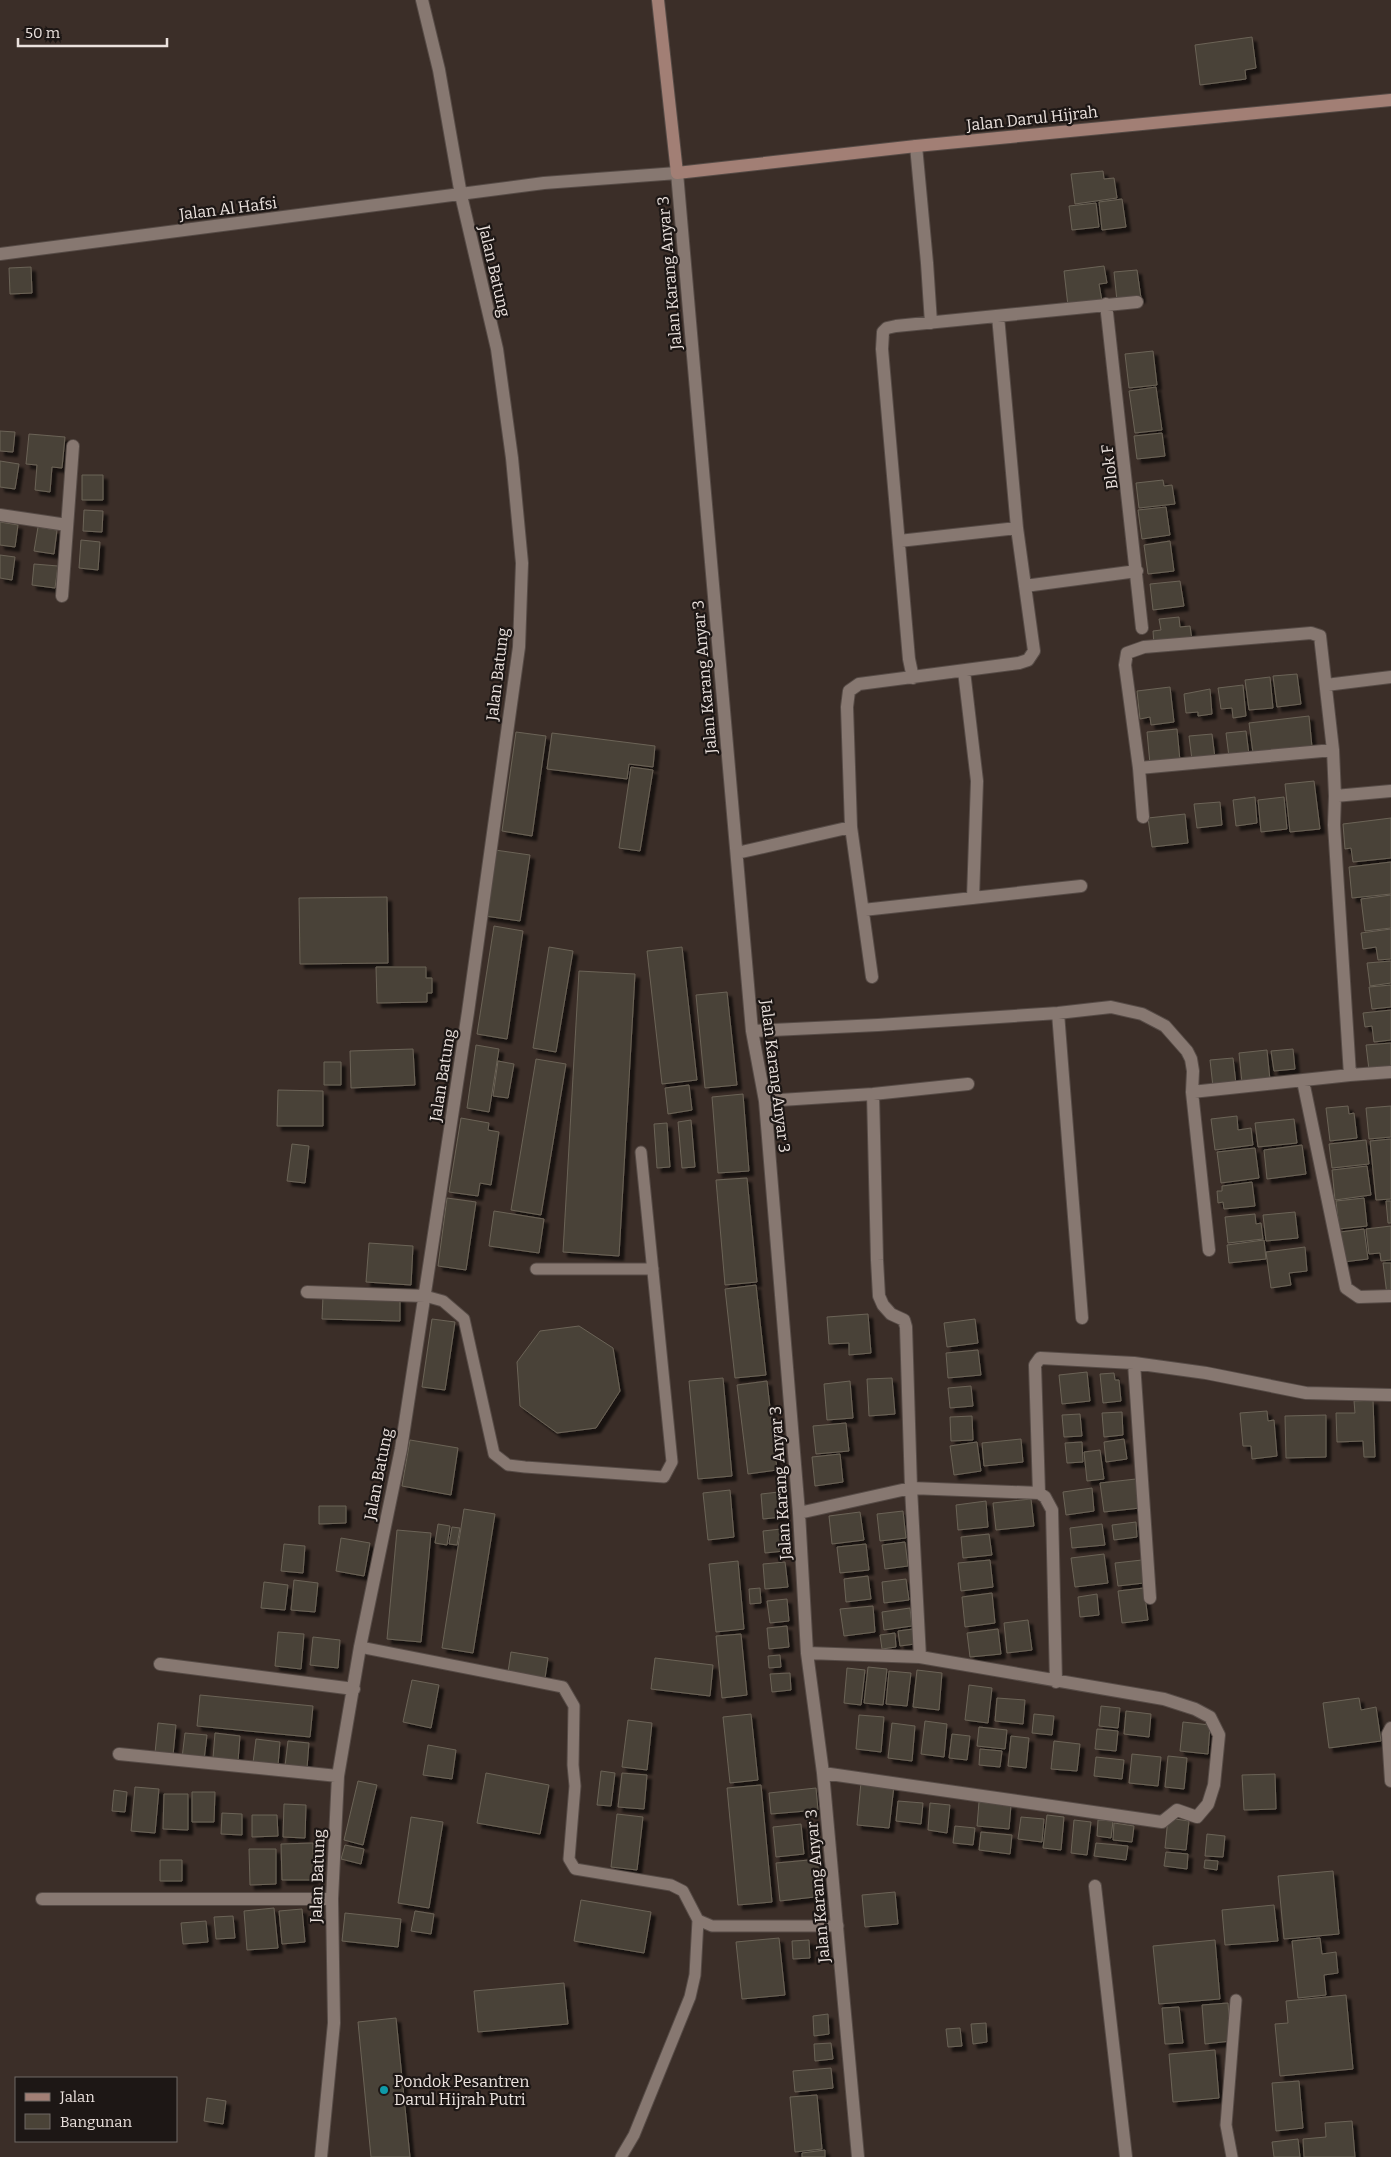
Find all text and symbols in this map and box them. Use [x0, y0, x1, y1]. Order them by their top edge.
scale bar [18, 15, 166, 47]
text: 50 m [25, 24, 61, 42]
street label: Jalan Darul Hijrah [964, 102, 1099, 135]
street label: Jalan Al Hafsi [177, 193, 278, 224]
street label: Jalan Karang Anyar 3 [653, 195, 686, 352]
street label: Jalan Batung [474, 222, 514, 319]
street label: Blok F [1097, 443, 1122, 491]
street label: Jalan Karang Anyar 3 [688, 599, 721, 756]
street label: Jalan Batung [482, 626, 513, 723]
street label: Jalan Karang Anyar 3 [757, 997, 794, 1154]
street label: Jalan Batung [426, 1027, 459, 1124]
street label: Jalan Karang Anyar 3 [766, 1405, 795, 1562]
street label: Jalan Batung [360, 1426, 397, 1523]
street label: Jalan Karang Anyar 3 [801, 1808, 834, 1965]
street label: Jalan Batung [306, 1829, 329, 1924]
place label: Pondok Pesantren Darul Hijrah Putri [394, 2072, 529, 2109]
legend [15, 2077, 178, 2142]
marker: Pondok Pesantren Darul Hijrah Putri [378, 2084, 390, 2096]
text: Jalan [59, 2088, 95, 2106]
text: Bangunan [60, 2113, 132, 2131]

